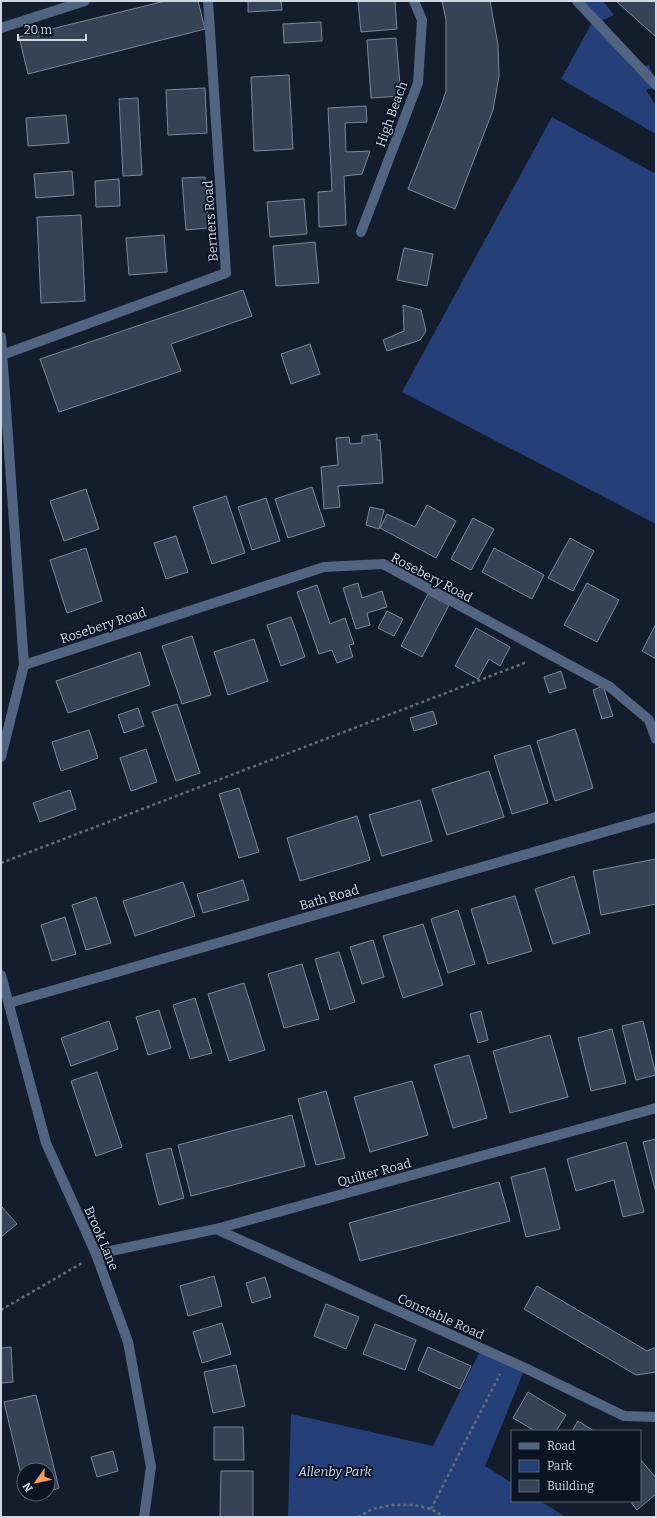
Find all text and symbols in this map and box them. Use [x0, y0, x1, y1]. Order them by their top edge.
scale bar [18, 16, 86, 42]
text: 20 m [24, 23, 53, 37]
street label: High Beach [373, 79, 410, 149]
street label: Berners Road [200, 180, 221, 262]
street label: Rosebery Road [389, 550, 475, 605]
street label: Rosebery Road [58, 604, 148, 646]
street label: Bath Road [298, 882, 361, 913]
street label: Quilter Road [336, 1155, 413, 1190]
street label: Brook Lane [81, 1204, 122, 1272]
street label: Constable Road [395, 1291, 487, 1342]
legend [511, 1430, 641, 1502]
text: Road [547, 1439, 575, 1453]
text: Park [547, 1459, 573, 1473]
north arrow [16, 1462, 56, 1502]
park label: Allenby Park [297, 1464, 373, 1479]
text: Building [547, 1479, 594, 1493]
text: N [20, 1480, 36, 1494]

